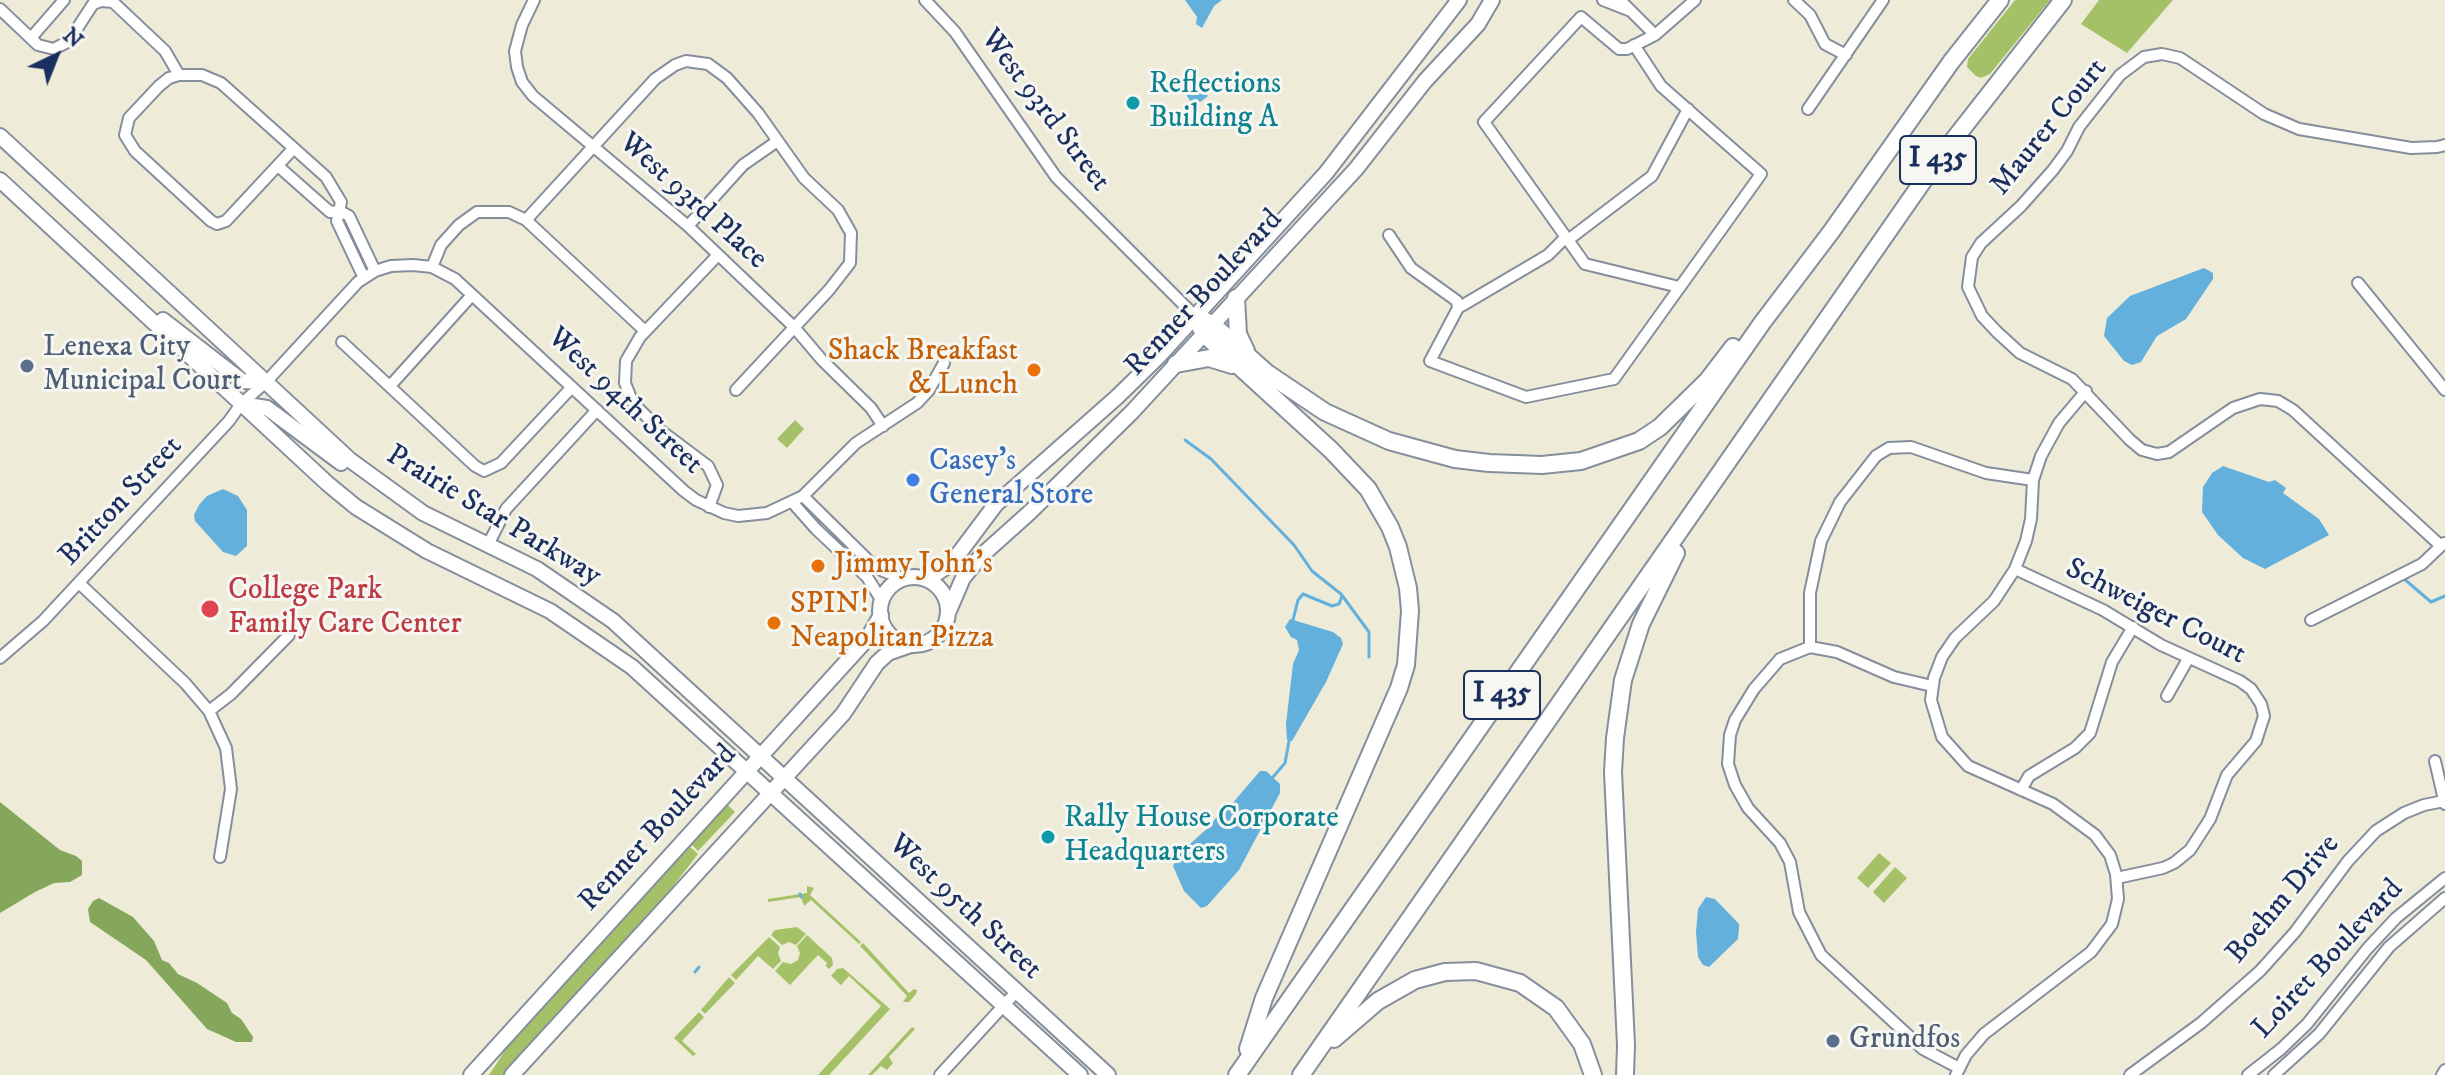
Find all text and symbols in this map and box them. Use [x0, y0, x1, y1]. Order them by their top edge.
north arrow [16, 16, 96, 96]
text: N [57, 22, 89, 54]
street label: West 93rd Street [971, 23, 1117, 199]
street label: Maurer Court [1984, 52, 2116, 204]
place label: Reflections Building A [1149, 68, 1281, 138]
marker: Reflections Building A [1124, 94, 1142, 112]
street label: West 93rd Place [610, 126, 774, 278]
road number: I 435 [1900, 136, 1976, 184]
street label: Renner Boulevard [1119, 203, 1291, 385]
street label: West 94th Street [539, 321, 709, 483]
place label: Lenexa City Municipal Court [43, 331, 242, 402]
place label: Shack Breakfast & Lunch [828, 335, 1018, 406]
marker: Lenexa City Municipal Court [18, 357, 36, 375]
marker: Shack Breakfast & Lunch [1025, 361, 1043, 379]
street label: Britton Street [53, 430, 191, 574]
street label: Prairie Star Parkway [379, 439, 607, 595]
place label: Casey's General Store [929, 445, 1093, 516]
marker: Casey's General Store [904, 471, 922, 489]
place label: Jimmy John's [834, 548, 993, 584]
street label: Schweiger Court [2059, 552, 2251, 674]
marker: Jimmy John's [809, 557, 827, 575]
place label: College Park Family Care Center [228, 574, 462, 644]
place label: SPIN! Neapolitan Pizza [790, 588, 994, 658]
marker: College Park Family Care Center [199, 598, 221, 620]
marker: SPIN! Neapolitan Pizza [765, 614, 783, 632]
road number: I 435 [1464, 671, 1540, 719]
street label: Renner Boulevard [573, 738, 745, 920]
place label: Rally House Corporate Headquarters [1064, 802, 1339, 872]
street label: West 95th Street [880, 828, 1048, 988]
marker: Rally House Corporate Headquarters [1039, 828, 1057, 846]
street label: Boehm Drive [2220, 828, 2348, 972]
street label: Loiret Boulevard [2246, 873, 2412, 1047]
place label: Grundfos [1849, 1023, 1960, 1059]
marker: Grundfos [1824, 1032, 1842, 1050]

